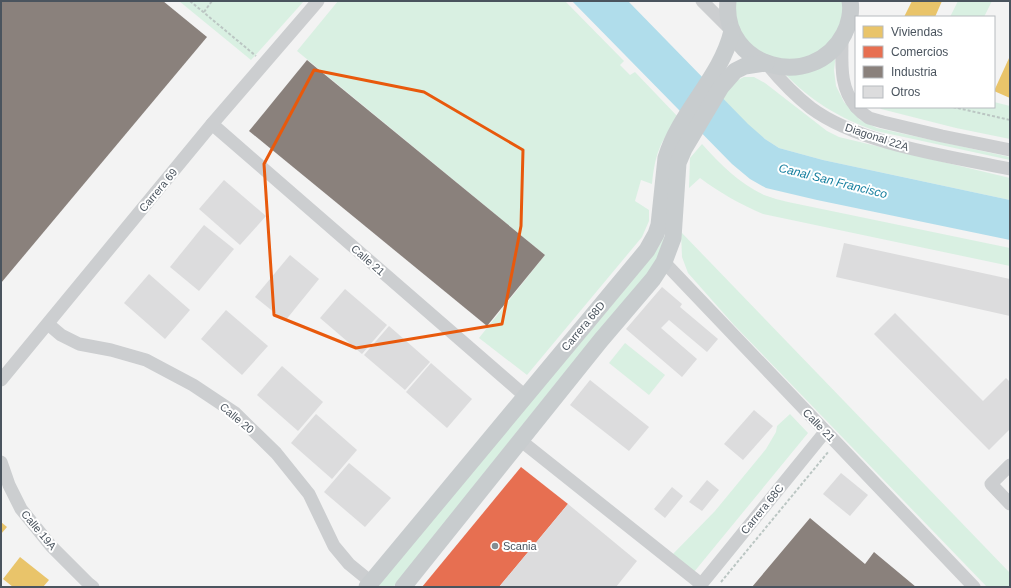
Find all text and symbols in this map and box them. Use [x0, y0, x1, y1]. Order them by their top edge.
legend [855, 16, 995, 108]
text: Viviendas [891, 25, 943, 39]
text: Comercios [891, 45, 948, 59]
text: Industria [891, 65, 937, 79]
text: Otros [891, 85, 920, 99]
street label: Diagonal 22A [844, 121, 911, 153]
water label: Canal San Francisco [777, 161, 889, 201]
street label: Carrera 69 [137, 166, 179, 214]
street label: Calle 21 [349, 242, 387, 278]
street label: Carrera 68D [559, 299, 607, 353]
street label: Calle 20 [218, 400, 256, 436]
street label: Calle 21 [801, 406, 837, 444]
street label: Carrera 68C [738, 482, 786, 536]
street label: Calle 19A [19, 508, 59, 553]
place label: Scania [503, 540, 538, 552]
marker: Scania [490, 541, 500, 551]

